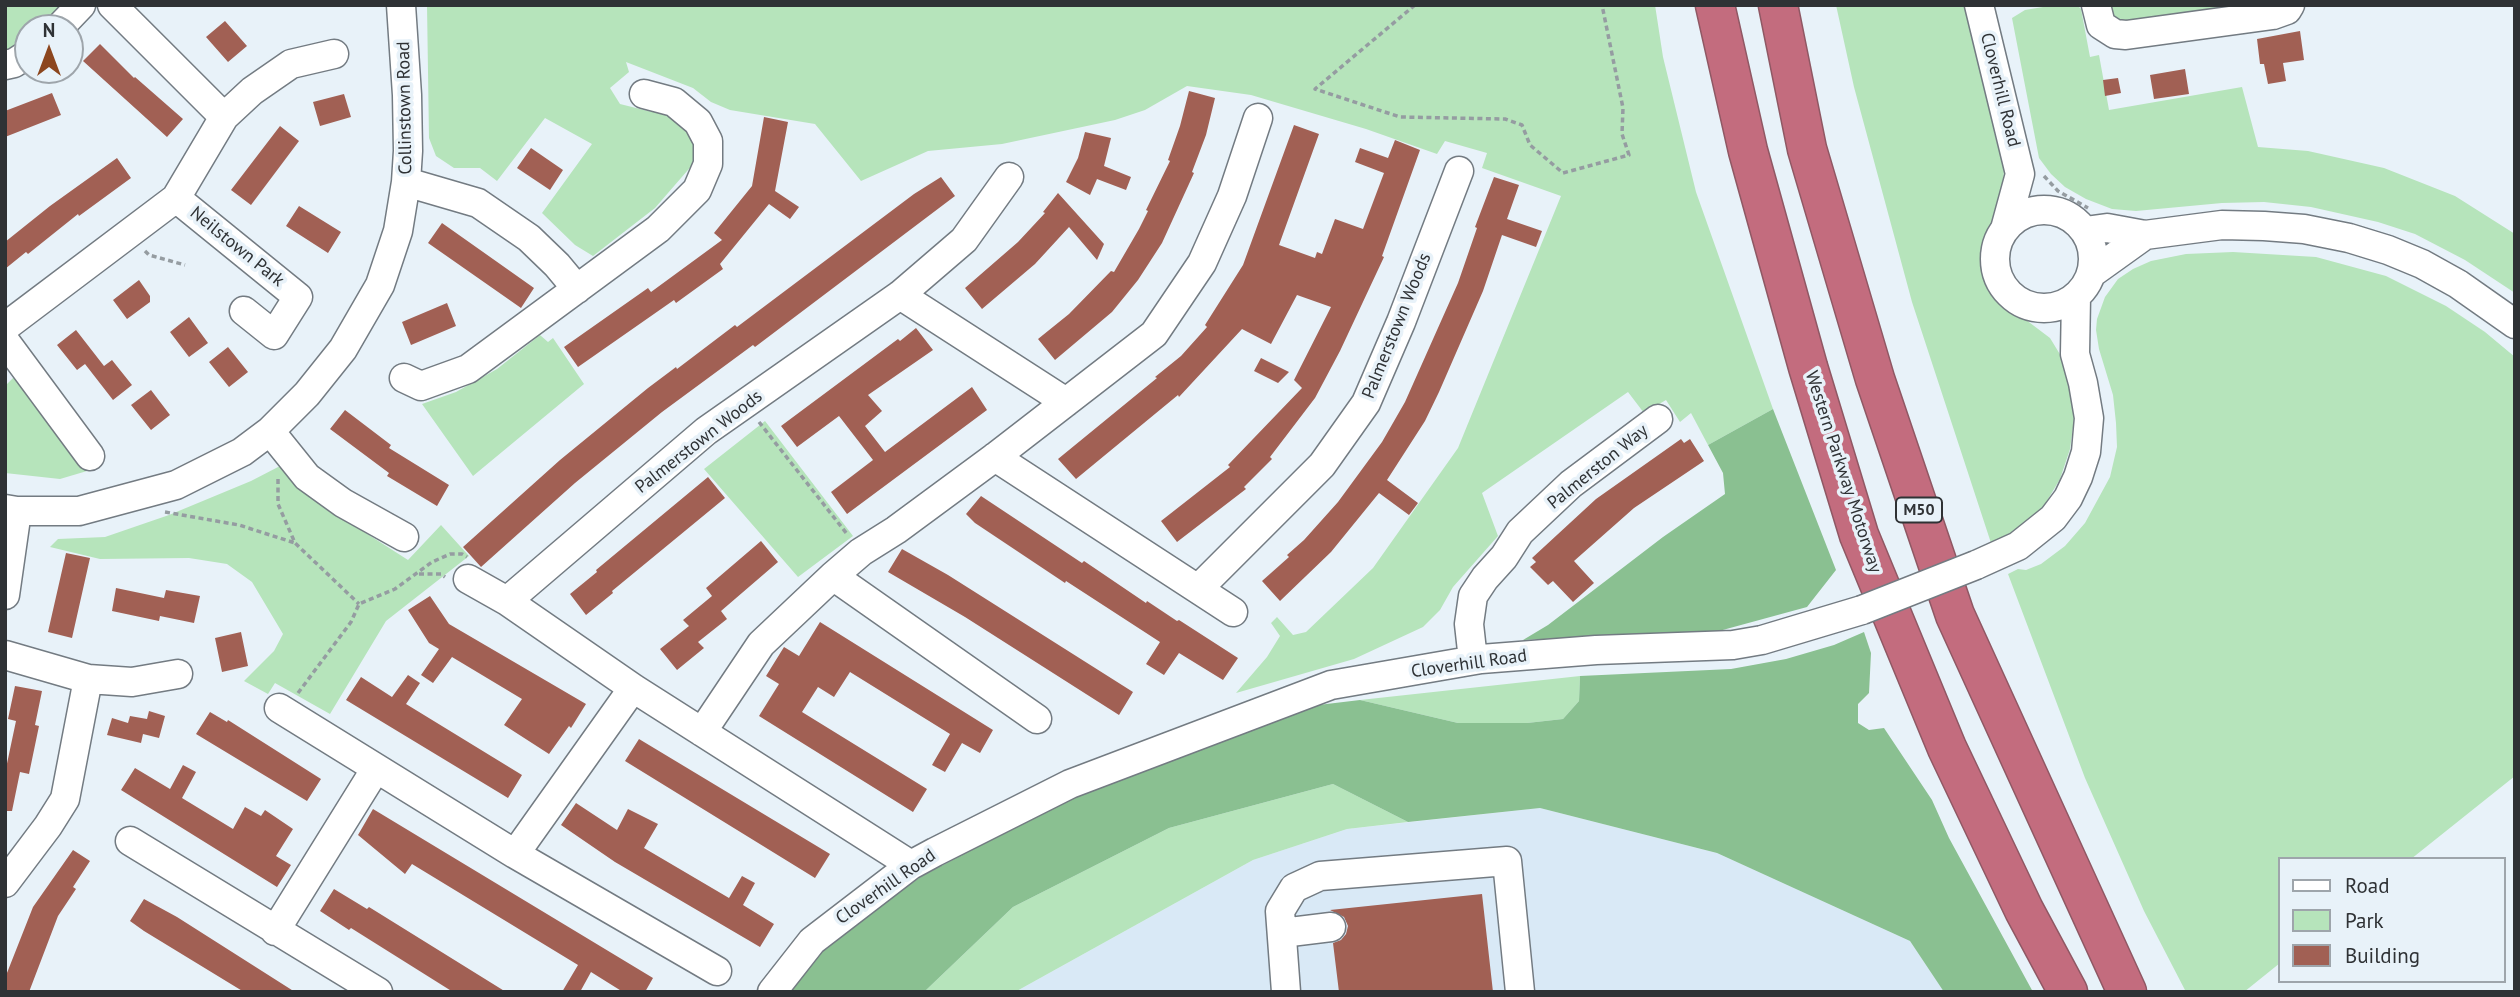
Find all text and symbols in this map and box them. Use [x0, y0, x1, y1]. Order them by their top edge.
north arrow [14, 14, 84, 84]
text: N [43, 18, 55, 42]
street label: Cloverhill Road [1975, 31, 2025, 149]
street label: Collinstown Road [393, 41, 417, 175]
street label: Neilstown Park [185, 202, 289, 292]
street label: Palmerstown Woods [1358, 250, 1436, 402]
street label: Western Parkway Motorway [1800, 368, 1886, 576]
street label: Palmerstown Woods [631, 386, 767, 498]
street label: Palmerston Way [1544, 420, 1652, 514]
road number: M50 [1896, 498, 1942, 523]
street label: Cloverhill Road [1410, 645, 1528, 683]
street label: Cloverhill Road [832, 845, 940, 929]
legend [2278, 857, 2506, 983]
text: Road [2345, 872, 2389, 899]
text: Park [2345, 907, 2384, 934]
text: Building [2345, 942, 2420, 969]

